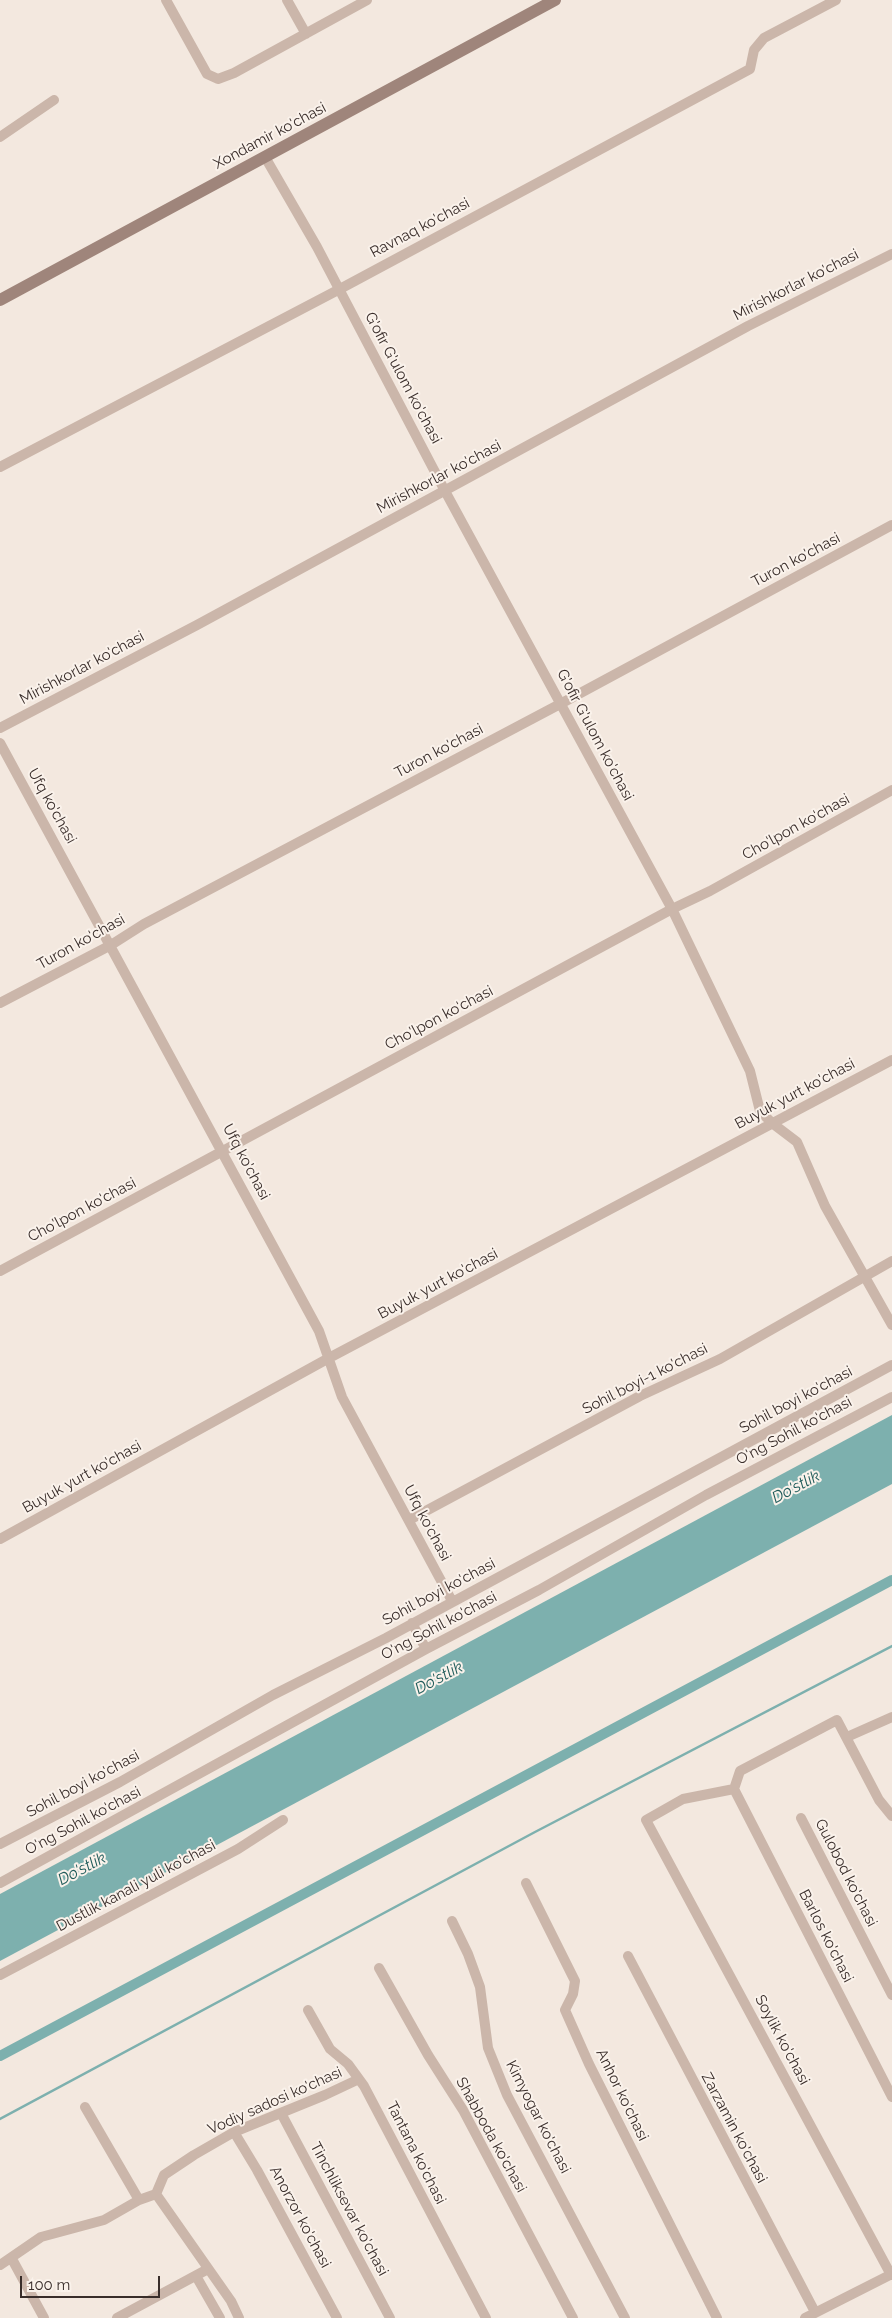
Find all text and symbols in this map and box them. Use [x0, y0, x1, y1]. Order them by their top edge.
street label: Xondamir ko'chasi [211, 99, 329, 173]
street label: Ravnaq ko'chasi [367, 194, 473, 262]
street label: Mirishkorlar ko'chasi [730, 246, 862, 324]
street label: G'ofir G'ulom ko'chasi [361, 309, 445, 447]
street label: Mirishkorlar ko'chasi [374, 437, 504, 517]
street label: Turon ko'chasi [749, 529, 843, 591]
street label: Mirishkorlar ko'chasi [17, 628, 147, 708]
street label: G'ofir G'ulom ko'chasi [553, 666, 637, 804]
street label: Turon ko'chasi [392, 720, 486, 782]
street label: Ufq ko'chasi [24, 765, 80, 847]
street label: Cho'lpon ko'chasi [739, 790, 853, 864]
street label: Turon ko'chasi [34, 910, 128, 974]
street label: Cho'lpon ko'chasi [382, 982, 496, 1054]
street label: Buyuk yurt ko'chasi [732, 1055, 858, 1133]
street label: Ufq ko'chasi [218, 1121, 274, 1203]
street label: Cho'lpon ko'chasi [25, 1174, 139, 1246]
street label: Buyuk yurt ko'chasi [375, 1245, 501, 1323]
street label: Sohil boyi-1 ko'chasi [579, 1340, 711, 1418]
street label: Sohil boyi ko'chasi [736, 1363, 856, 1437]
street label: O'ng Sohil ko'chasi [733, 1393, 855, 1469]
street label: Buyuk yurt ko'chasi [19, 1437, 145, 1517]
water label: Do'stlik [769, 1466, 823, 1508]
street label: Ufq ko'chasi [399, 1482, 455, 1564]
street label: Sohil boyi ko'chasi [379, 1555, 499, 1629]
street label: O'ng Sohil ko'chasi [378, 1588, 500, 1664]
water label: Do'stlik [412, 1657, 466, 1699]
street label: Sohil boyi ko'chasi [23, 1747, 143, 1821]
street label: O'ng Sohil ko'chasi [22, 1783, 144, 1859]
street label: Gulobod ko'chasi [811, 1816, 881, 1930]
street label: Dustlik kanali yuli ko'chasi [53, 1836, 219, 1936]
water label: Do'stlik [55, 1848, 109, 1890]
street label: Barlos ko'chasi [795, 1887, 857, 1985]
street label: Soylik ko'chasi [751, 1992, 813, 2088]
street label: Anhor ko'chasi [592, 2046, 652, 2144]
street label: Kimyogar ko'chasi [502, 2058, 574, 2176]
street label: Vodiy sadosi ko'chasi [205, 2063, 345, 2139]
street label: Zarzamin ko'chasi [697, 2070, 771, 2186]
street label: Shabboda ko'chasi [452, 2074, 530, 2196]
street label: Tantana ko'chasi [382, 2099, 450, 2207]
street label: Tinchliksevar ko'chasi [306, 2139, 392, 2279]
street label: Anorzor ko'chasi [266, 2163, 334, 2271]
scale bar [22, 2266, 162, 2298]
text: 100 m [28, 2276, 70, 2294]

